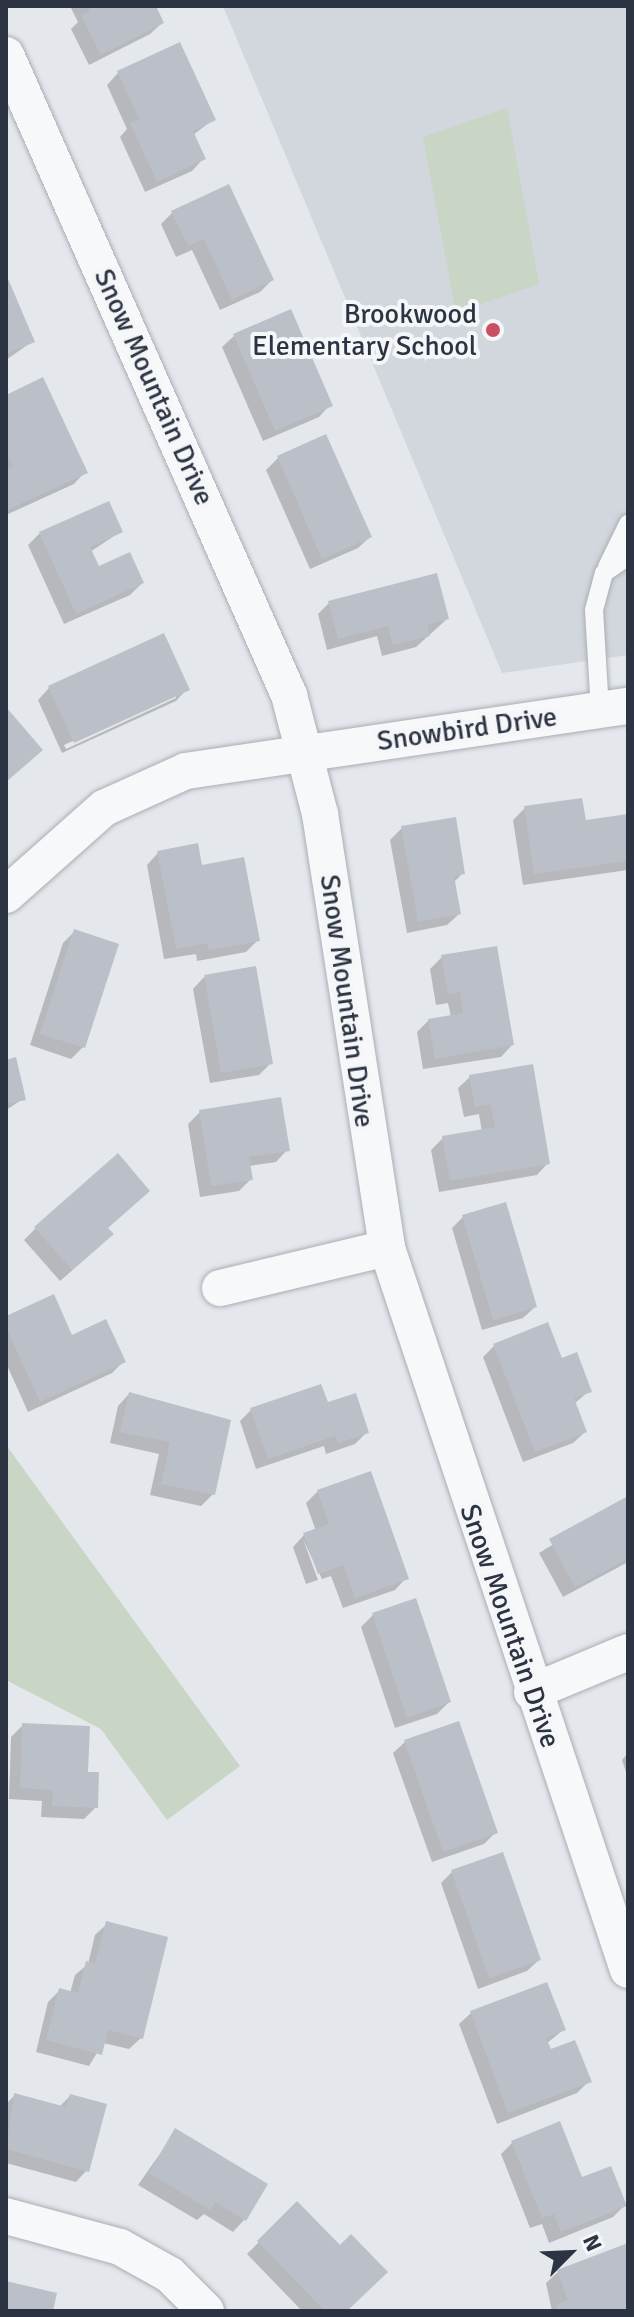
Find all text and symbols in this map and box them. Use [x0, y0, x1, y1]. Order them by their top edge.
street label: Snow Mountain Drive [87, 264, 221, 510]
place label: Brookwood Elementary School [252, 297, 477, 363]
marker: Brookwood Elementary School [484, 321, 502, 339]
street label: Snowbird Drive [375, 700, 559, 758]
street label: Snow Mountain Drive [313, 872, 381, 1130]
street label: Snow Mountain Drive [453, 1500, 567, 1752]
north arrow [530, 2213, 610, 2293]
text: N [577, 2231, 608, 2256]

